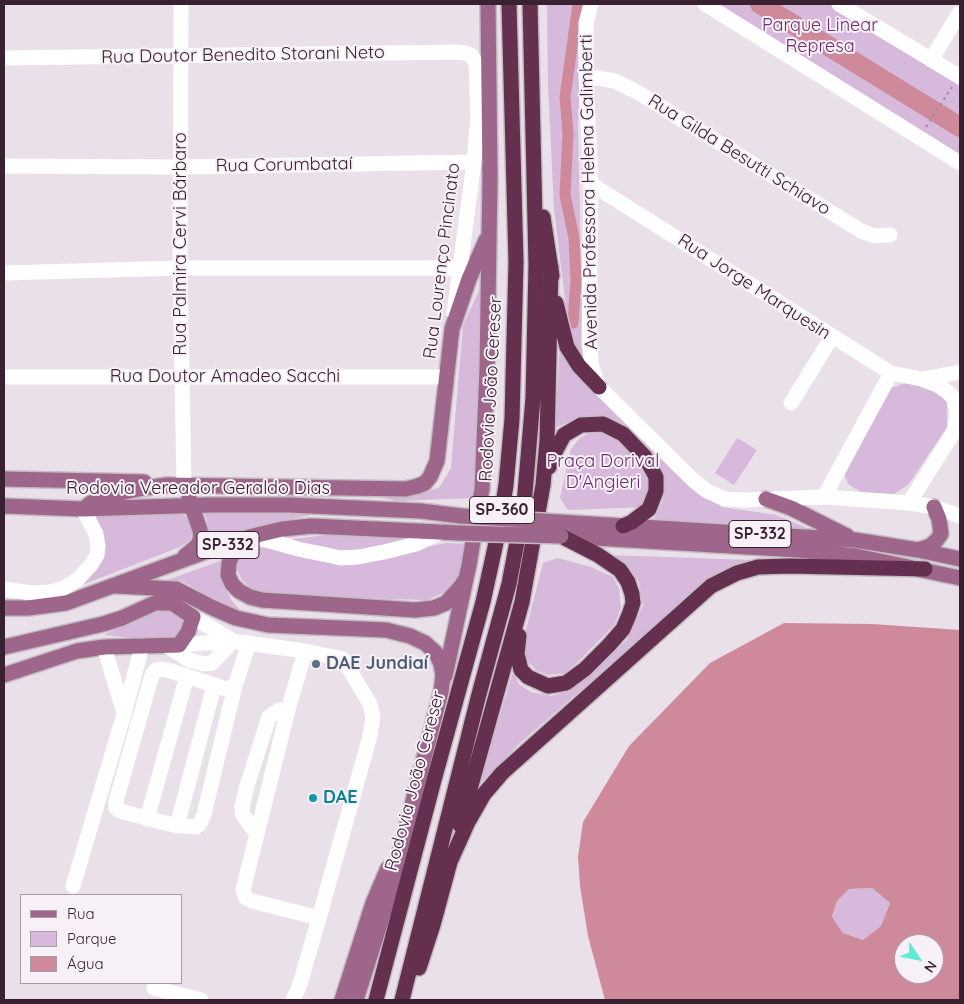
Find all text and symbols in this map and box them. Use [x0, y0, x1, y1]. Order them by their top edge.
park label: Parque Linear Represa [762, 15, 878, 58]
street label: Avenida Professora Helena Galimberti [575, 34, 603, 350]
street label: Rua Doutor Benedito Storani Neto [101, 42, 385, 68]
street label: Rua Gilda Besutti Schiavo [644, 90, 834, 220]
street label: Rua Palmira Cervi Bárbaro [170, 132, 192, 356]
street label: Rua Corumbataí [215, 153, 353, 177]
street label: Rua Lourenço Pincinato [419, 162, 465, 360]
street label: Rua Jorge Marquesin [673, 229, 835, 345]
street label: Rodovia João Cereser [475, 296, 507, 482]
street label: Rua Doutor Amadeo Sacchi [110, 366, 340, 388]
park label: Praça Dorival D'Angieri [547, 451, 659, 494]
street label: Rodovia Vereador Geraldo Dias [66, 478, 330, 500]
road number: SP-360 [470, 496, 534, 524]
road number: SP-332 [729, 520, 791, 548]
road number: SP-332 [197, 532, 259, 558]
place label: DAE Jundiaí [326, 653, 428, 675]
marker: DAE Jundiaí [310, 658, 322, 670]
street label: Rodovia João Cereser [381, 688, 449, 874]
place label: DAE [323, 787, 358, 809]
marker: DAE [307, 792, 319, 804]
legend [20, 894, 182, 984]
text: Rua [67, 904, 95, 923]
text: Parque [67, 929, 117, 948]
north arrow [894, 934, 944, 984]
text: Água [67, 954, 104, 973]
text: N [920, 958, 941, 976]

